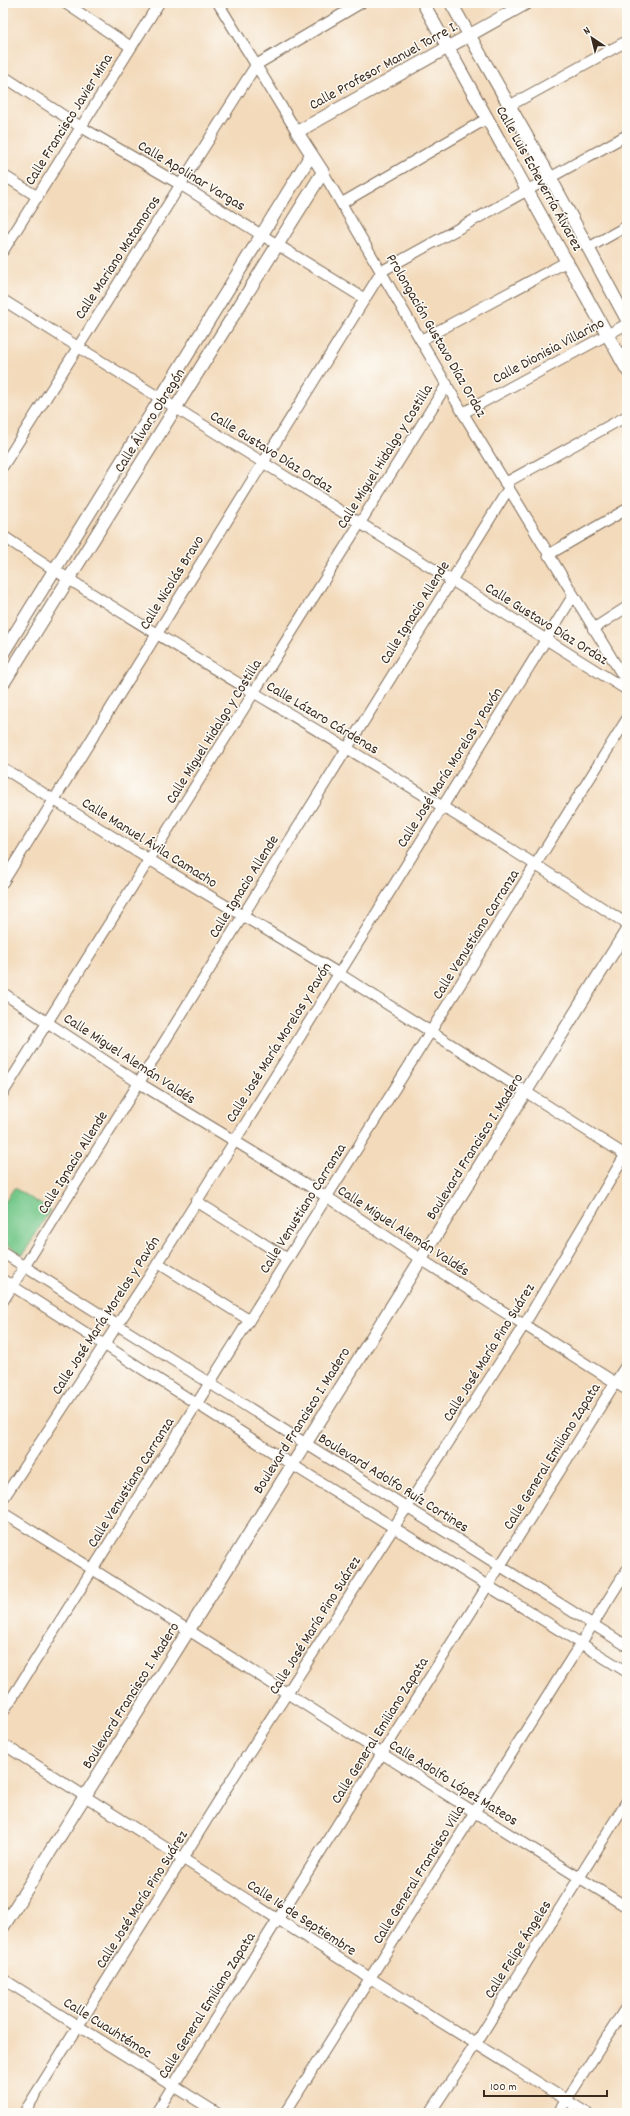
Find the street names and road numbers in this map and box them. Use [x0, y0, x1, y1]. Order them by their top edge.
street label: Calle Profesor Manuel Torre I. [306, 17, 462, 117]
street label: Calle Francisco Javier Mina [20, 49, 120, 190]
street label: Calle Luis Echeverría Álvarez [489, 102, 587, 256]
street label: Calle Apolinar Vargas [133, 136, 249, 218]
street label: Calle Mariano Matamoros [70, 192, 167, 324]
street label: Prolongación Gustavo Díaz Ordaz [379, 250, 491, 422]
street label: Calle Dionisia Villarino [489, 313, 609, 391]
street label: Calle Álvaro Obregón [110, 365, 192, 478]
street label: Calle Miguel Hidalgo y Costilla [332, 380, 440, 534]
street label: Calle Gustavo Díaz Ordaz [205, 406, 337, 500]
street label: Calle Nicolás Bravo [135, 531, 211, 635]
street label: Calle Ignacio Allende [375, 557, 457, 669]
street label: Calle Gustavo Díaz Ordaz [480, 578, 612, 672]
street label: Calle Miguel Hidalgo y Costilla [161, 655, 269, 809]
street label: Calle Lázaro Cárdenas [261, 676, 383, 761]
street label: Calle José María Morelos y Pavón [392, 684, 509, 853]
street label: Calle Manuel Ávila Camacho [77, 793, 221, 895]
street label: Calle Ignacio Allende [204, 831, 286, 943]
street label: Calle Venustiano Carranza [428, 865, 526, 1004]
street label: Calle José María Morelos y Pavón [221, 959, 338, 1128]
street label: Calle Miguel Alemán Valdés [58, 1009, 199, 1111]
street label: Boulevard Francisco I. Madero [421, 1069, 530, 1225]
street label: Calle Ignacio Allende [33, 1107, 115, 1219]
street label: Calle Venustiano Carranza [255, 1139, 353, 1278]
street label: Calle Miguel Alemán Valdés [332, 1181, 473, 1283]
street label: Calle José María Morelos y Pavón [47, 1232, 166, 1400]
street label: Calle José María Pino Suárez [438, 1279, 541, 1427]
street label: Boulevard Francisco I. Madero [248, 1343, 357, 1499]
street label: Calle General Emiliano Zapata [498, 1379, 607, 1535]
street label: Calle Venustiano Carranza [83, 1413, 181, 1552]
street label: Boulevard Adolfo Ruíz Cortines [313, 1428, 473, 1539]
street label: Calle José María Pino Suárez [264, 1552, 367, 1700]
street label: Boulevard Francisco I. Madero [77, 1618, 186, 1774]
street label: Calle General Emiliano Zapata [326, 1653, 435, 1809]
street label: Calle Adolfo López Mateos [384, 1735, 522, 1832]
street label: Calle General Francisco Villa [368, 1800, 472, 1949]
street label: Calle José María Pino Suárez [91, 1826, 194, 1974]
street label: Calle 16 de Septiembre [242, 1875, 360, 1963]
street label: Calle Felipe Ángeles [480, 1897, 558, 2004]
street label: Calle General Emiliano Zapata [153, 1928, 262, 2084]
street label: Calle Cuauhtémoc [58, 1993, 156, 2065]

